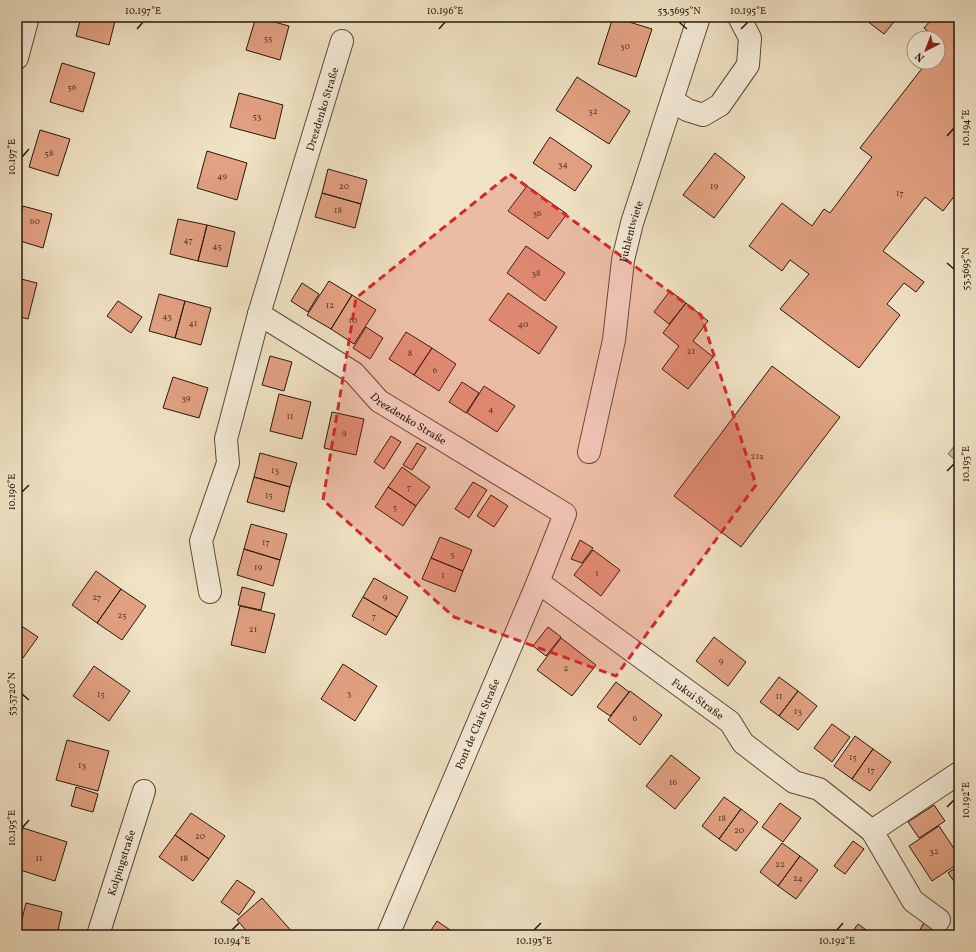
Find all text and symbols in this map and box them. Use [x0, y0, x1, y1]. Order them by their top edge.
text: 10.197°E [125, 4, 161, 18]
text: 10.196°E [427, 4, 463, 18]
text: 53.3695°N [657, 4, 701, 18]
text: 10.195°E [730, 4, 766, 18]
north arrow [906, 30, 946, 70]
house number: 55 [264, 32, 272, 45]
house number: 30 [620, 40, 631, 53]
text: N [912, 48, 928, 65]
street label: Drezdenko Straße [304, 66, 343, 153]
house number: 56 [68, 81, 77, 94]
house number: 32 [588, 105, 598, 118]
house number: 53 [253, 110, 262, 123]
text: 10.194°E [959, 110, 973, 146]
text: 10.197°E [5, 139, 19, 175]
house number: 58 [45, 147, 54, 160]
house number: 34 [558, 158, 568, 171]
house number: 49 [217, 170, 227, 183]
house number: 20 [339, 180, 350, 193]
house number: 19 [710, 180, 718, 193]
house number: 17 [896, 187, 904, 200]
street label: Fuhlentwiete [617, 199, 648, 264]
house number: 18 [334, 204, 342, 217]
house number: 36 [532, 207, 542, 220]
house number: 60 [30, 215, 41, 228]
house number: 47 [183, 234, 193, 247]
house number: 45 [212, 240, 222, 253]
text: 53.3695°N [959, 247, 973, 291]
house number: 38 [531, 267, 541, 280]
house number: 12 [326, 299, 334, 312]
house number: 43 [162, 310, 172, 323]
house number: 10 [349, 314, 358, 327]
house number: 41 [189, 317, 197, 330]
house number: 40 [518, 318, 529, 331]
house number: 21 [687, 345, 695, 358]
house number: 8 [408, 347, 413, 360]
house number: 6 [433, 364, 438, 377]
street label: Drezdenko Straße [366, 390, 449, 449]
house number: 39 [181, 392, 191, 405]
house number: 4 [488, 403, 494, 416]
house number: 11 [287, 410, 293, 423]
house number: 9 [342, 427, 347, 440]
text: 10.193°E [959, 446, 973, 482]
house number: 21a [751, 450, 764, 463]
house number: 13 [271, 464, 279, 477]
text: 10.196°E [5, 474, 19, 510]
house number: 7 [407, 481, 411, 494]
house number: 15 [265, 489, 273, 502]
house number: 5 [393, 501, 397, 514]
house number: 17 [262, 536, 270, 549]
house number: 3 [450, 548, 455, 561]
house number: 19 [254, 561, 262, 574]
house number: 1 [595, 567, 599, 580]
house number: 1 [441, 569, 445, 582]
house number: 27 [93, 591, 101, 604]
house number: 9 [383, 591, 388, 604]
house number: 25 [117, 609, 127, 622]
house number: 7 [372, 610, 376, 623]
house number: 21 [249, 623, 257, 636]
house number: 9 [719, 655, 724, 668]
house number: 2 [564, 662, 569, 675]
text: 53.3720°N [5, 671, 19, 716]
street label: Fukui Straße [668, 676, 726, 724]
street label: Pont de Claix Straße [452, 677, 504, 772]
house number: 3 [347, 687, 352, 700]
house number: 15 [97, 688, 105, 701]
house number: 11 [776, 690, 782, 703]
house number: 13 [794, 705, 802, 718]
house number: 6 [633, 712, 638, 725]
house number: 15 [849, 751, 857, 764]
house number: 13 [78, 759, 86, 772]
house number: 17 [867, 764, 875, 777]
house number: 16 [669, 776, 677, 789]
text: 10.192°E [959, 782, 973, 818]
text: 10.195°E [5, 810, 19, 846]
house number: 18 [718, 812, 726, 825]
house number: 20 [734, 824, 745, 837]
street label: Kolpingstraße [105, 828, 140, 898]
house number: 20 [195, 830, 206, 843]
house number: 32 [929, 845, 939, 858]
house number: 11 [36, 852, 42, 865]
house number: 18 [180, 852, 188, 865]
house number: 22 [775, 858, 785, 871]
house number: 24 [793, 872, 803, 885]
text: 10.194°E [214, 934, 250, 948]
text: 10.193°E [516, 934, 552, 948]
text: 10.192°E [819, 934, 855, 948]

